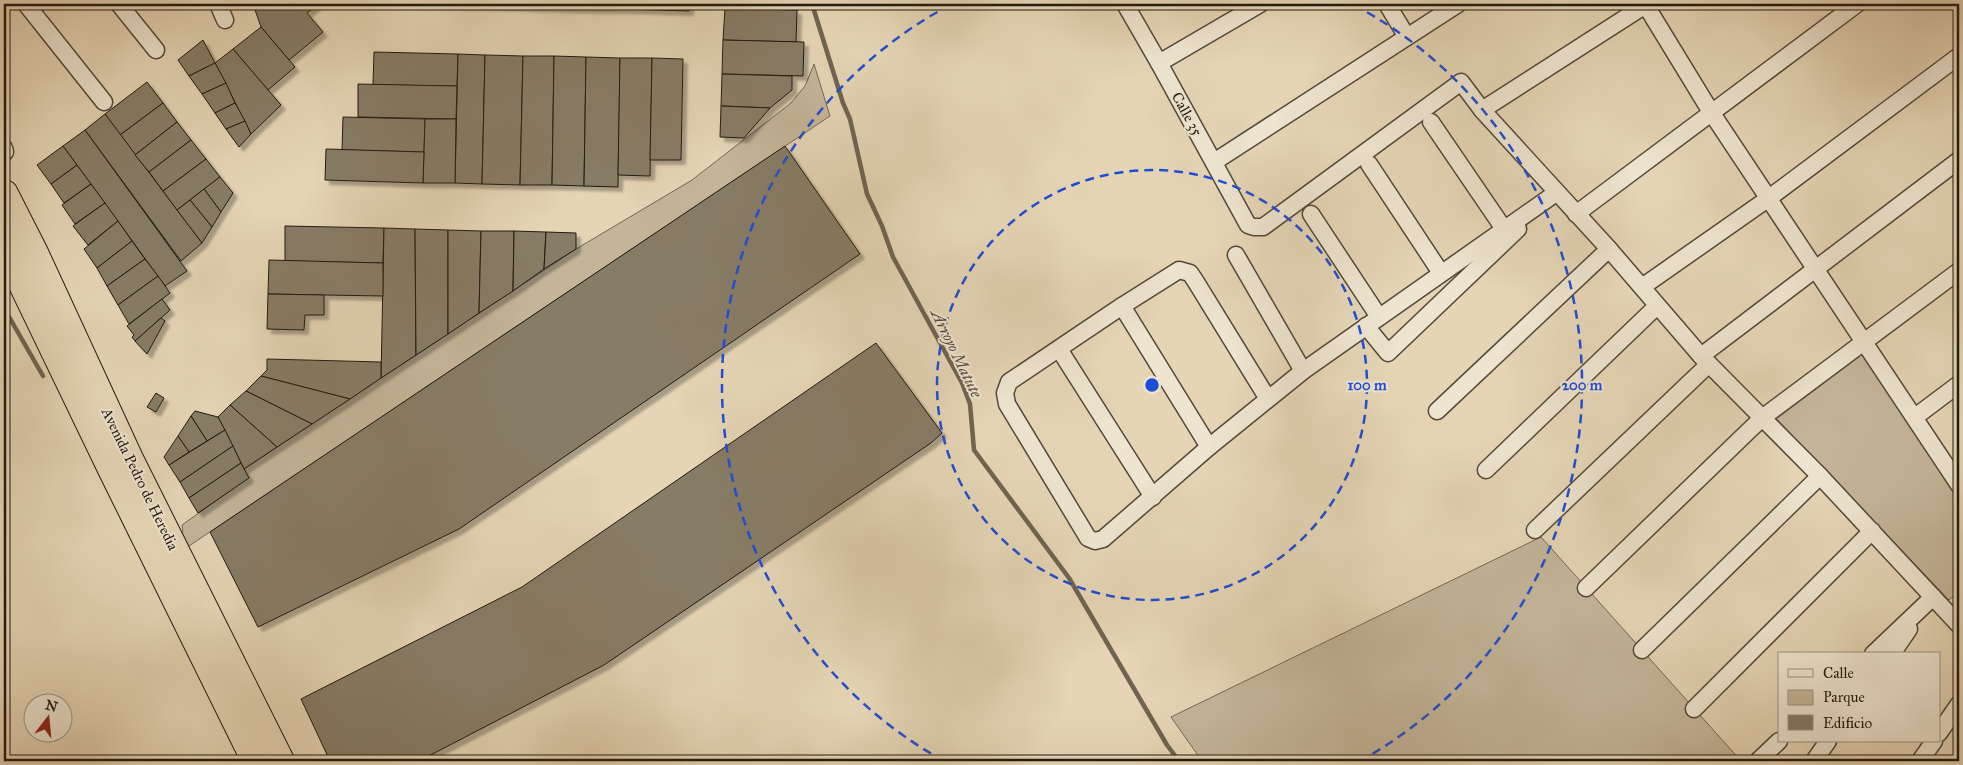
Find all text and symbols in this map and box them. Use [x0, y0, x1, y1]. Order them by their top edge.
street label: Calle 35 [1168, 89, 1206, 139]
water label: Arroyo Matute [926, 304, 987, 401]
centre of rings [1143, 376, 1161, 394]
text: 100 m [1347, 376, 1387, 394]
text: 200 m [1562, 376, 1603, 394]
street label: Avenida Pedro de Heredia [97, 404, 183, 554]
legend [1778, 652, 1940, 742]
text: Calle [1823, 664, 1854, 682]
text: Parque [1823, 688, 1865, 707]
north arrow [22, 692, 72, 742]
text: N [43, 696, 60, 716]
text: Edificio [1823, 714, 1872, 732]

